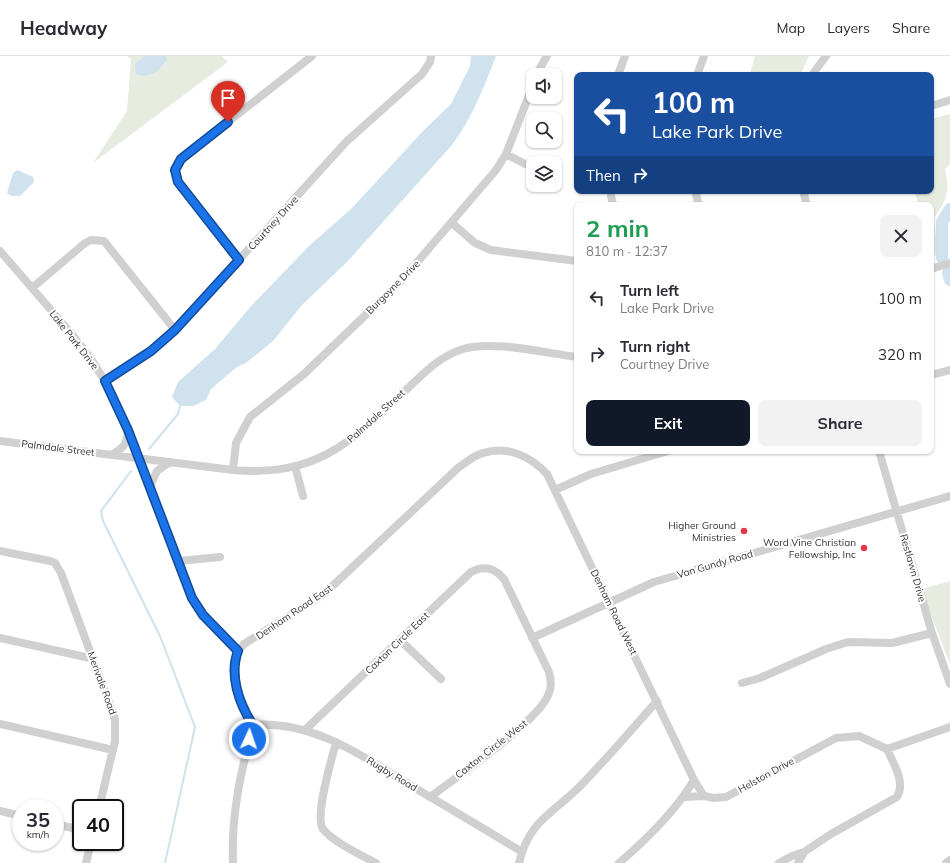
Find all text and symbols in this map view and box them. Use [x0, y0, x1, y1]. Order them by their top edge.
text: Headway [20, 16, 107, 40]
text: Map [776, 19, 805, 37]
text: Layers [827, 19, 870, 37]
text: Share [892, 19, 930, 37]
map controls [526, 68, 562, 192]
button: sound [526, 68, 562, 104]
pin [211, 81, 245, 122]
text: 100 m [652, 85, 735, 120]
icon: arrive [217, 87, 239, 109]
icon: left [586, 88, 638, 140]
button: search [526, 112, 562, 148]
text: Lake Park Drive [652, 120, 782, 143]
button: layers [526, 156, 562, 192]
icon: right [629, 164, 651, 186]
text: Then [586, 166, 621, 185]
street label: Courtney Drive [245, 193, 301, 253]
text: 2 min [586, 213, 649, 243]
button: close [880, 215, 922, 257]
text: 810 m · 12:37 [586, 243, 668, 259]
street label: Burgoyne Drive [363, 257, 423, 317]
text: Turn left [620, 281, 679, 300]
icon: left [586, 287, 608, 309]
text: 100 m [878, 289, 922, 308]
text: Lake Park Drive [620, 300, 714, 316]
street label: Lake Park Drive [47, 307, 101, 373]
text: Turn right [620, 337, 690, 356]
icon: right [586, 343, 608, 365]
text: 320 m [878, 345, 922, 364]
text: Courtney Drive [620, 356, 709, 372]
street label: Palmdale Street [344, 386, 408, 445]
button: Exit [586, 400, 750, 446]
button: Share [758, 400, 922, 446]
street label: Palmdale Street [21, 437, 96, 459]
place label: Higher Ground Ministries [668, 519, 736, 544]
marker: Higher Ground Ministries [739, 526, 749, 536]
street label: Restlawn Drive [897, 532, 929, 604]
place label: Word Vine Christian Fellowship, Inc [763, 536, 856, 561]
marker: Word Vine Christian Fellowship, Inc [859, 543, 869, 553]
street label: Van Gundy Road [676, 547, 754, 581]
street label: Denham Road West [588, 567, 641, 657]
street label: Denham Road East [253, 581, 335, 642]
street label: Caxton Circle East [362, 609, 432, 677]
street label: Merivale Road [85, 650, 119, 716]
street label: Caxton Circle West [452, 716, 530, 781]
position arrow [228, 718, 270, 760]
street label: Rugby Road [364, 754, 420, 794]
street label: Helston Drive [736, 754, 796, 796]
speed limit sign: 40 [72, 799, 124, 851]
text: 35 [26, 807, 50, 832]
text: km/h [27, 828, 49, 841]

